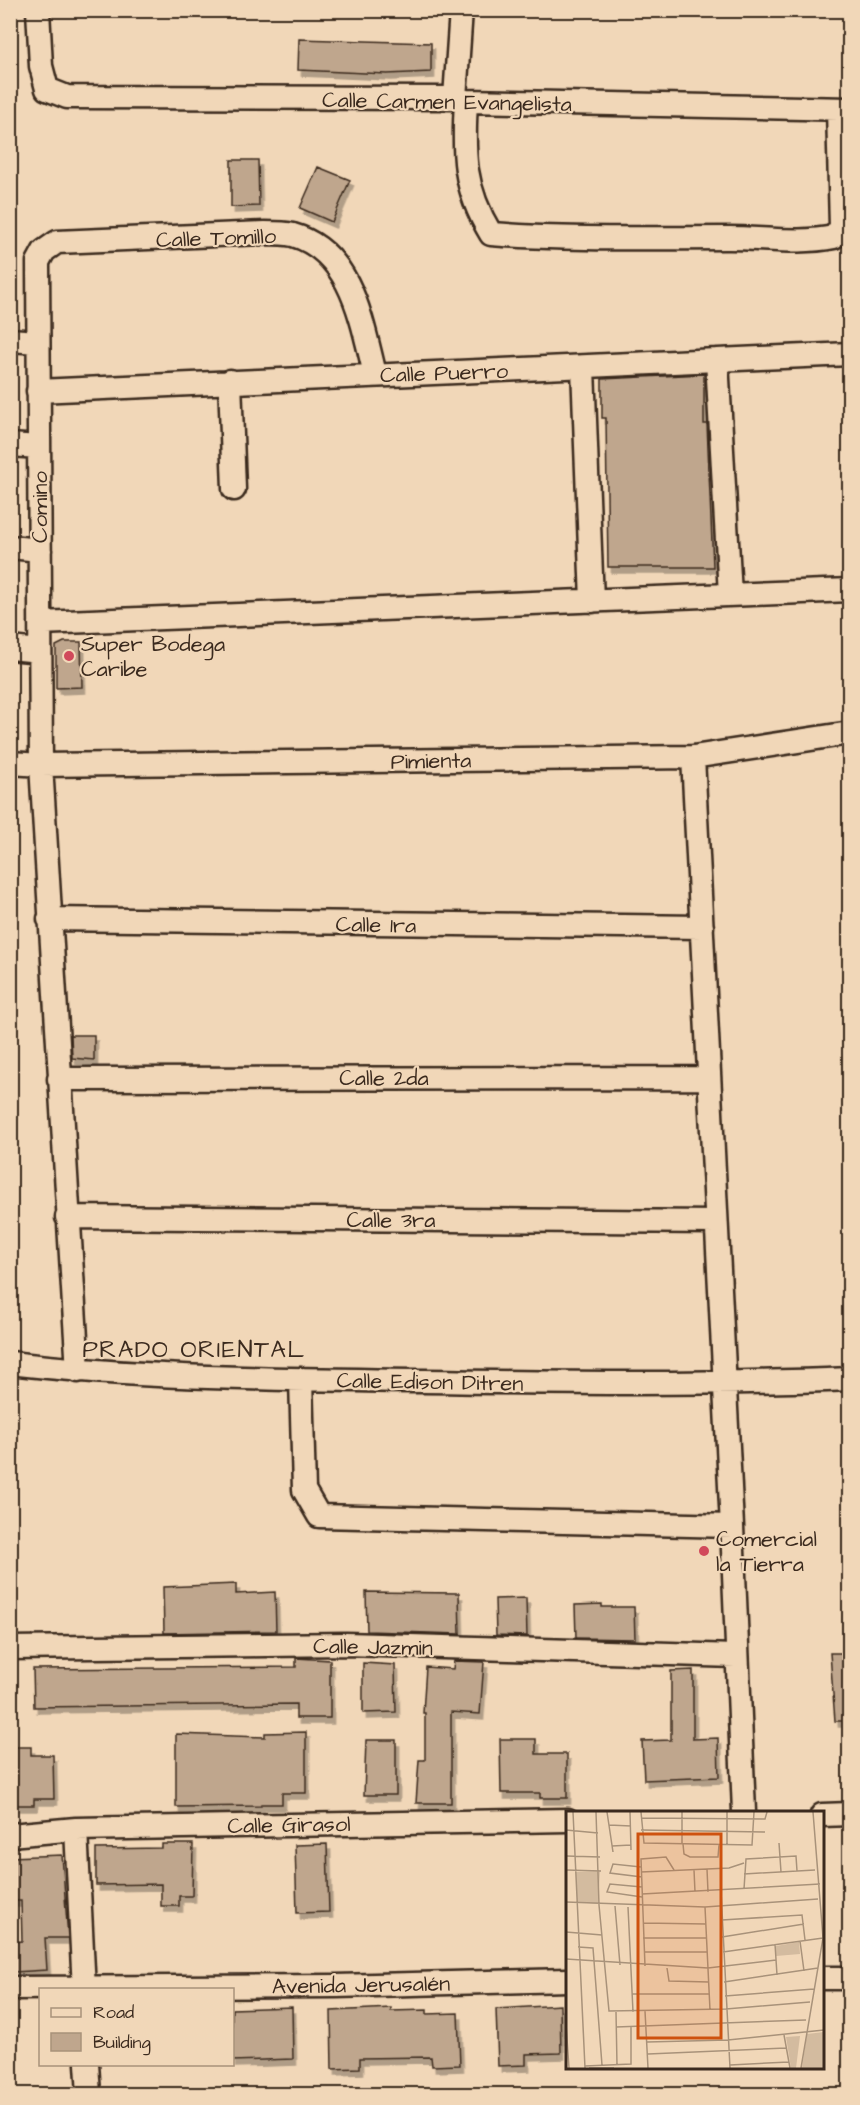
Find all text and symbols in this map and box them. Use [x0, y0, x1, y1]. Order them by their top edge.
street label: Calle Carmen Evangelista [322, 85, 572, 121]
street label: Calle Tomillo [155, 221, 277, 256]
street label: Calle Puerro [379, 356, 509, 391]
street label: Comino [25, 470, 56, 543]
place label: Super Bodega Caribe [81, 629, 225, 685]
marker: Super Bodega Caribe [62, 649, 76, 663]
street label: Pimienta [390, 745, 472, 778]
street label: Calle 1ra [335, 909, 417, 942]
street label: Calle 2da [339, 1063, 429, 1094]
street label: Calle 3ra [347, 1205, 435, 1236]
district label: PRADO ORIENTAL [82, 1333, 306, 1367]
street label: Calle Edison Ditren [336, 1365, 524, 1400]
place label: Comercial la Tierra [716, 1524, 817, 1580]
marker: Comercial la Tierra [697, 1544, 711, 1558]
street label: Calle Jazmin [313, 1631, 433, 1664]
street label: Calle Girasol [227, 1809, 351, 1842]
inset map [566, 1811, 824, 2069]
street label: Avenida Jerusalén [272, 1968, 451, 2003]
legend [39, 1988, 234, 2066]
text: Road [93, 2000, 134, 2025]
text: Building [93, 2030, 151, 2056]

